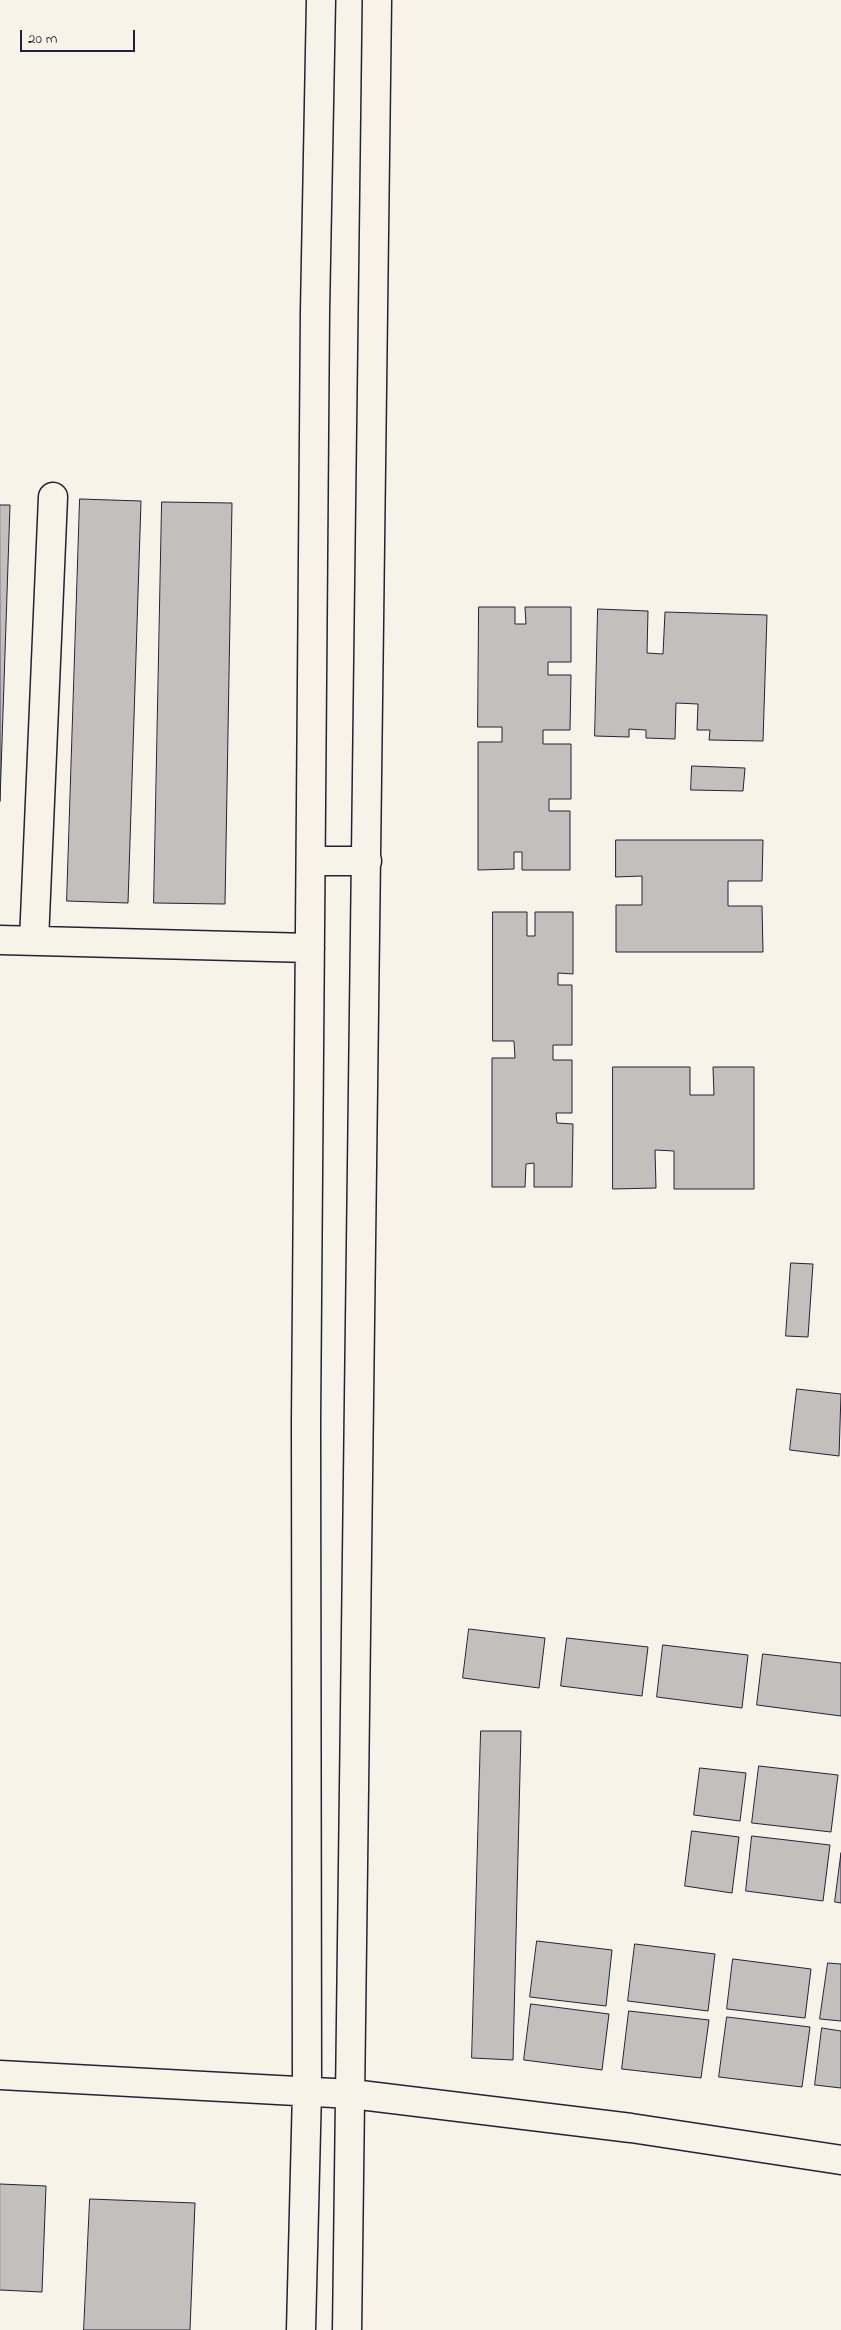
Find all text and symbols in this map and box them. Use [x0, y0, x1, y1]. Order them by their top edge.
scale bar [22, 20, 138, 52]
text: 20 m [28, 28, 57, 50]

